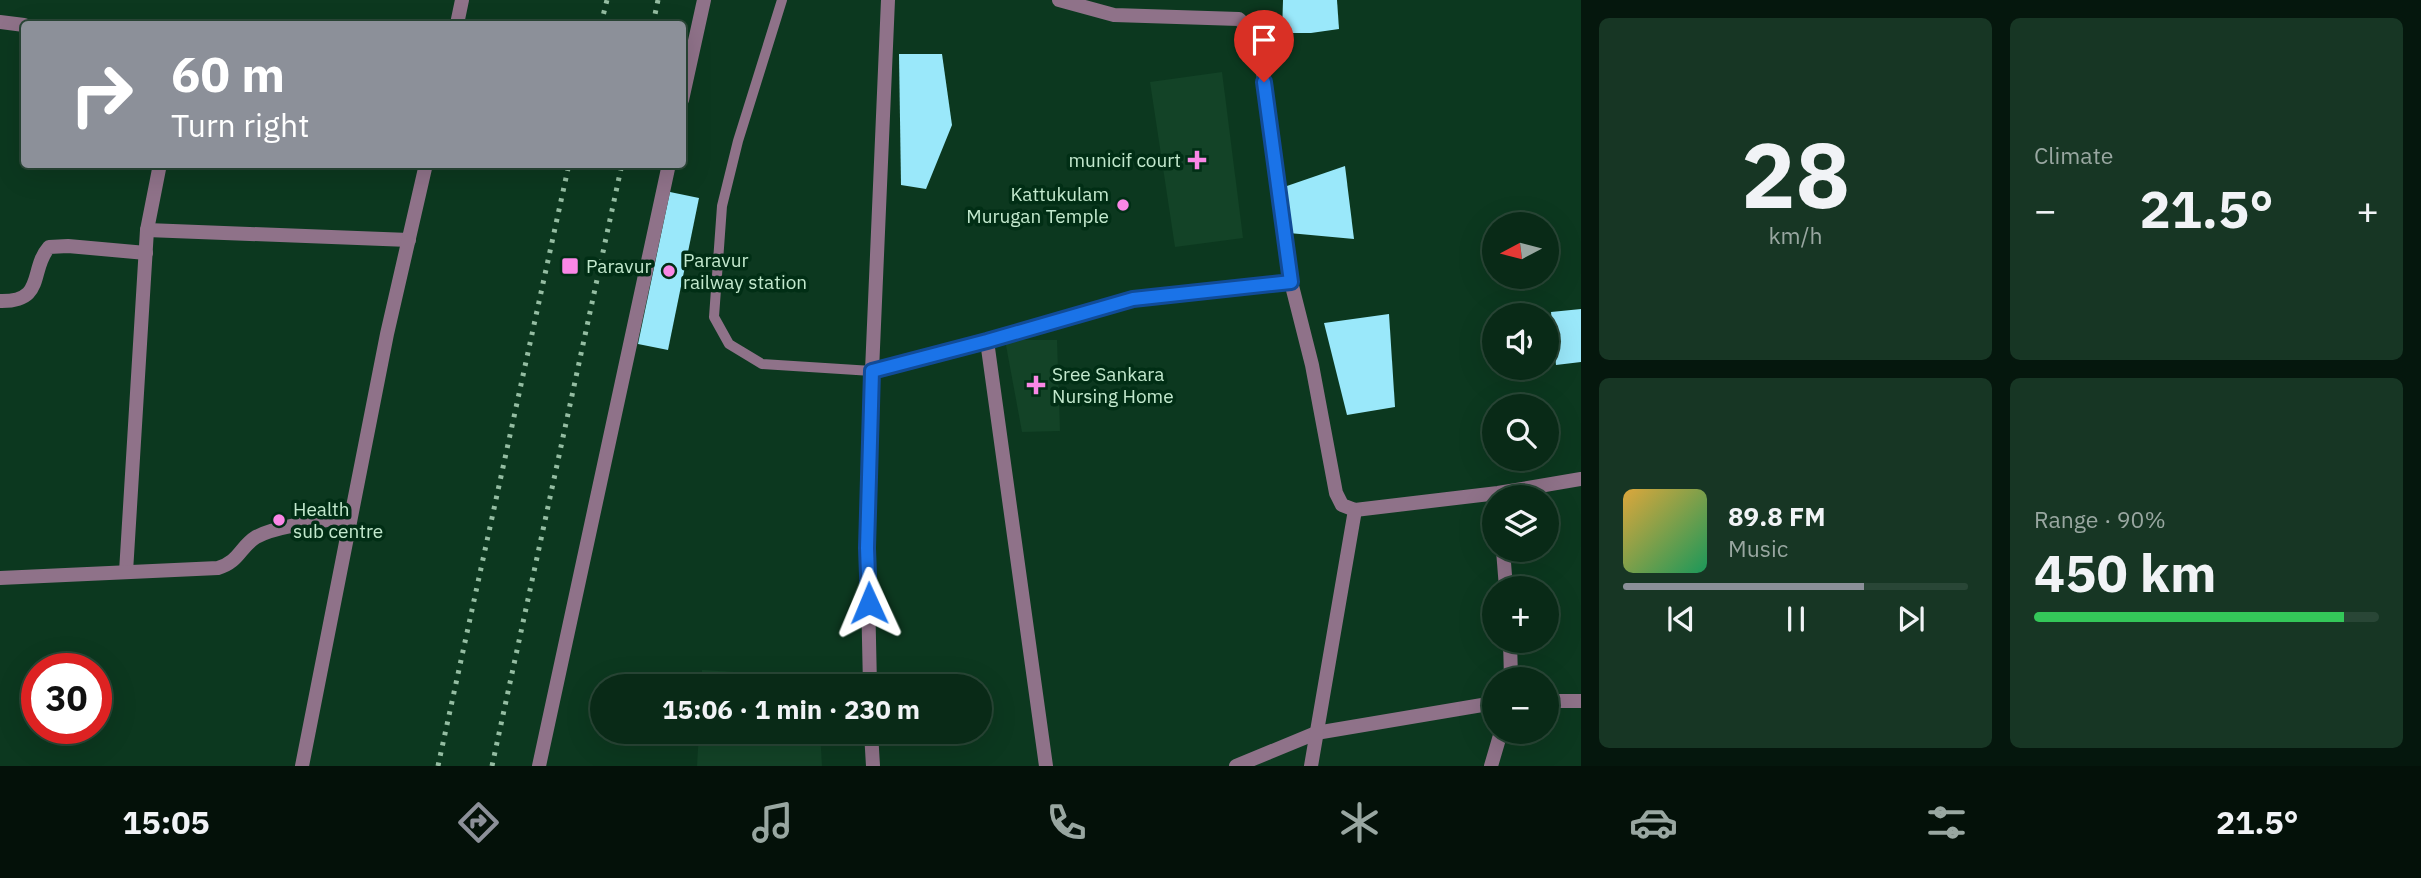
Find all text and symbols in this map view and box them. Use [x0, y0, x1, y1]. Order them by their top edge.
pin [1234, 10, 1294, 82]
icon: arrive [1245, 21, 1283, 59]
text: 60 m [171, 42, 285, 105]
icon: right [56, 49, 147, 140]
text: Turn right [171, 104, 309, 146]
text: 28 [1741, 115, 1850, 233]
text: Climate [2034, 140, 2113, 170]
place label: municif court [1069, 148, 1181, 172]
marker: municif court [1187, 150, 1207, 170]
text: 21.5° [2139, 175, 2274, 242]
place label: Kattukulam Murugan Temple [966, 182, 1109, 228]
text: − [2034, 185, 2057, 234]
text: + [2356, 185, 2379, 234]
marker: Kattukulam Murugan Temple [1115, 197, 1131, 213]
north arrow [1482, 212, 1559, 289]
map controls [1482, 212, 1559, 744]
text: km/h [1768, 220, 1823, 250]
place label: Paravur railway station [683, 248, 807, 294]
place label: Paravur [586, 254, 652, 278]
marker: Paravur [560, 256, 580, 276]
marker: Paravur railway station [661, 263, 677, 279]
button: sound [1482, 303, 1559, 380]
place label: Sree Sankara Nursing Home [1052, 362, 1174, 408]
marker: Sree Sankara Nursing Home [1026, 375, 1046, 395]
button: search [1482, 394, 1559, 471]
button: layers [1482, 485, 1559, 562]
place label: Health sub centre [293, 497, 383, 543]
text: 89.8 FM [1728, 499, 1826, 533]
text: Range · 90% [2034, 504, 2166, 534]
marker: Health sub centre [271, 512, 287, 528]
text: Music [1728, 533, 1788, 563]
text: 450 km [2034, 539, 2216, 606]
position arrow [832, 566, 906, 640]
button: + [1482, 576, 1559, 653]
icon: previous [1662, 600, 1700, 638]
icon: pause [1777, 600, 1815, 638]
icon: next [1892, 600, 1930, 638]
speed limit sign: 30 [21, 653, 112, 744]
button: − [1482, 667, 1559, 744]
text: 15:06 · 1 min · 230 m [662, 692, 920, 726]
icon: directions [454, 798, 503, 847]
icon: music [748, 798, 797, 847]
icon: phone [1042, 798, 1091, 847]
icon: climate [1335, 798, 1384, 847]
icon: car [1629, 798, 1678, 847]
icon: filters [1922, 798, 1971, 847]
text: 15:05 [122, 801, 210, 843]
text: 21.5° [2216, 801, 2299, 843]

